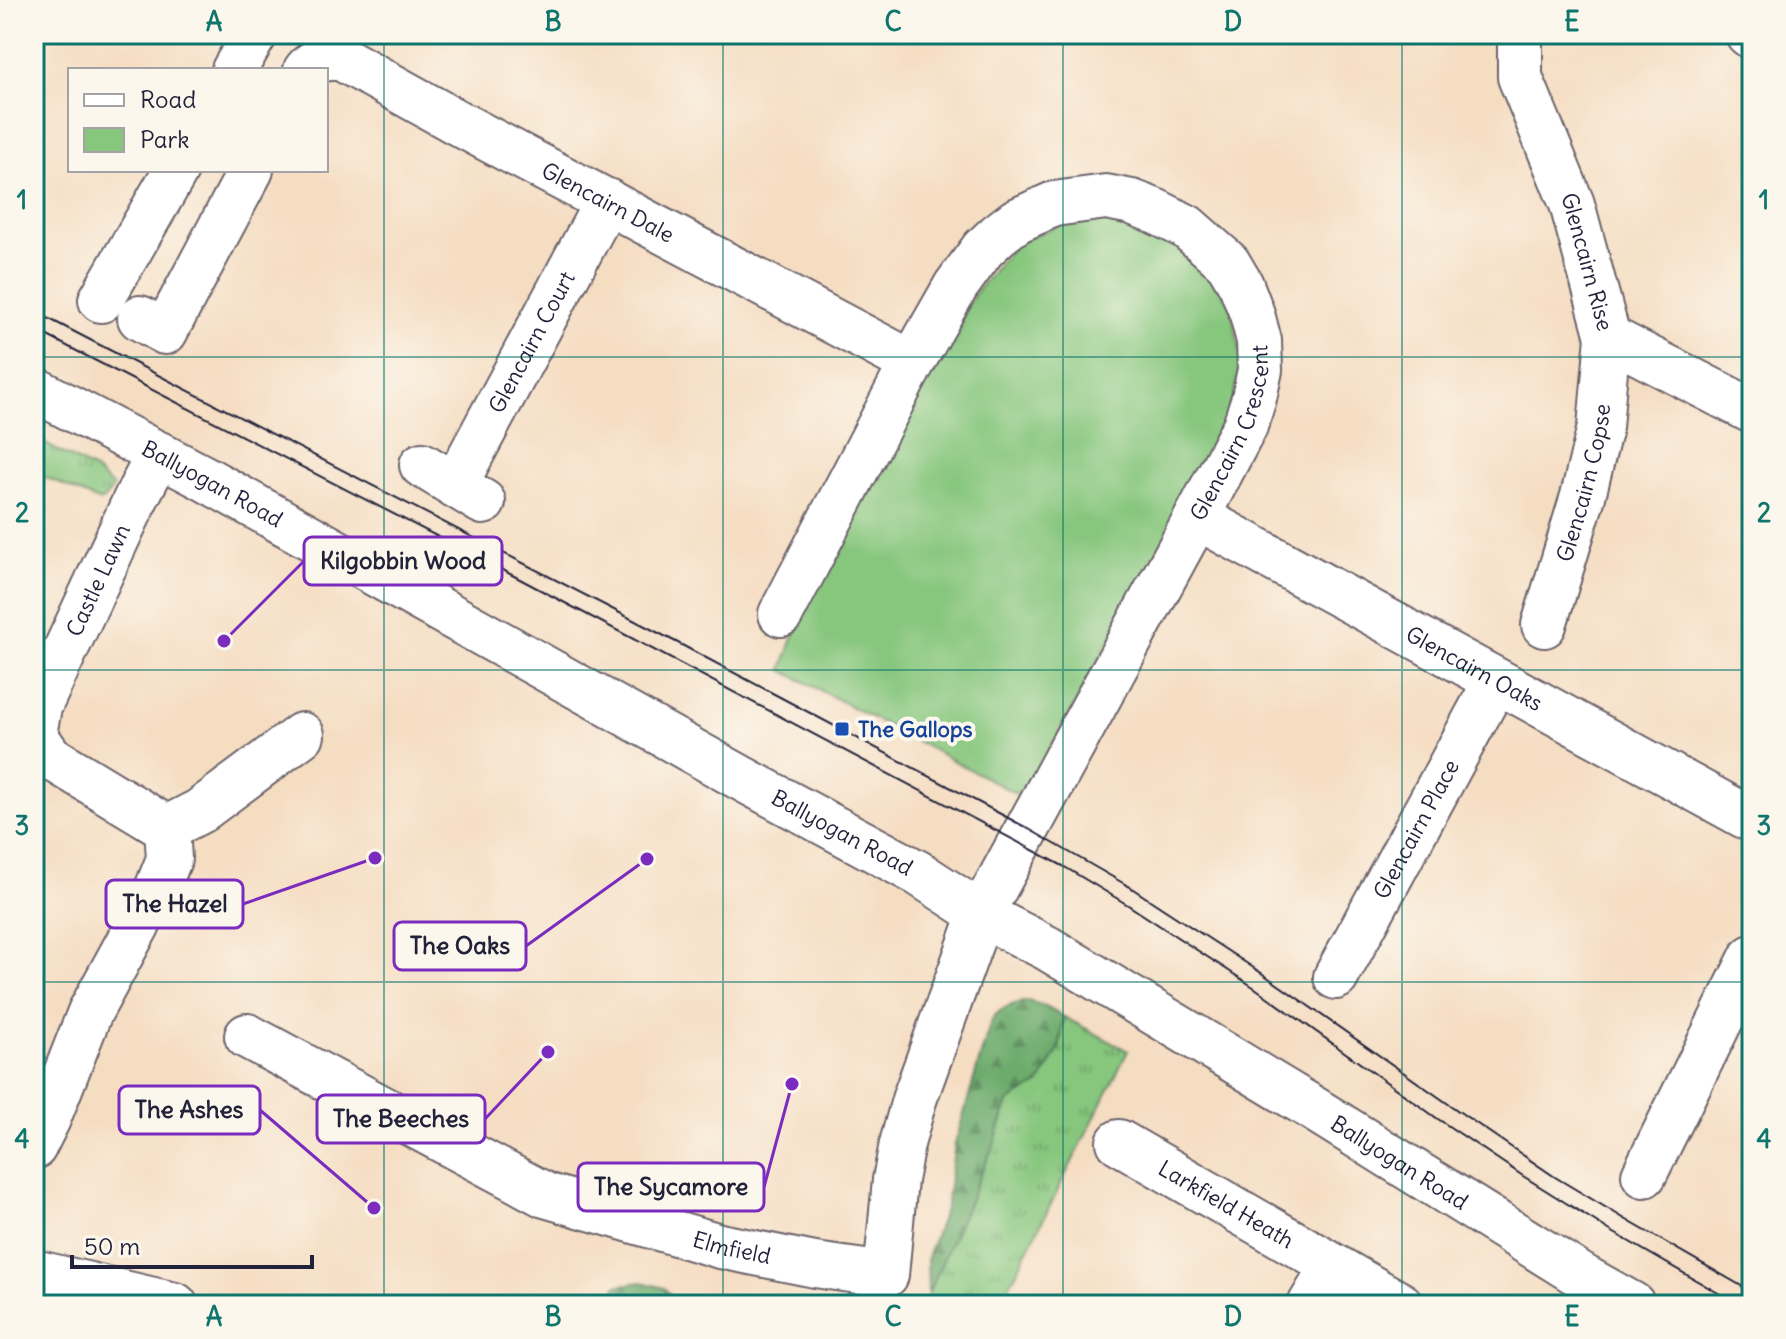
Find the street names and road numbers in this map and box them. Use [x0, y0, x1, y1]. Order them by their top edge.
street label: Glencairn Dale [537, 156, 679, 249]
street label: Glencairn Rise [1555, 188, 1620, 334]
street label: Glencairn Court [482, 266, 581, 418]
street label: Glencairn Crescent [1184, 344, 1275, 525]
street label: Glencairn Copse [1550, 403, 1616, 565]
street label: Ballyogan Road [137, 434, 288, 533]
street label: Castle Lawn [60, 519, 136, 641]
street label: Glencairn Oaks [1401, 620, 1548, 717]
street label: Glencairn Place [1367, 755, 1465, 904]
street label: Ballyogan Road [767, 783, 918, 882]
street label: Ballyogan Road [1326, 1109, 1473, 1216]
street label: Larkfield Heath [1154, 1154, 1299, 1254]
street label: Elmfield [690, 1225, 773, 1270]

